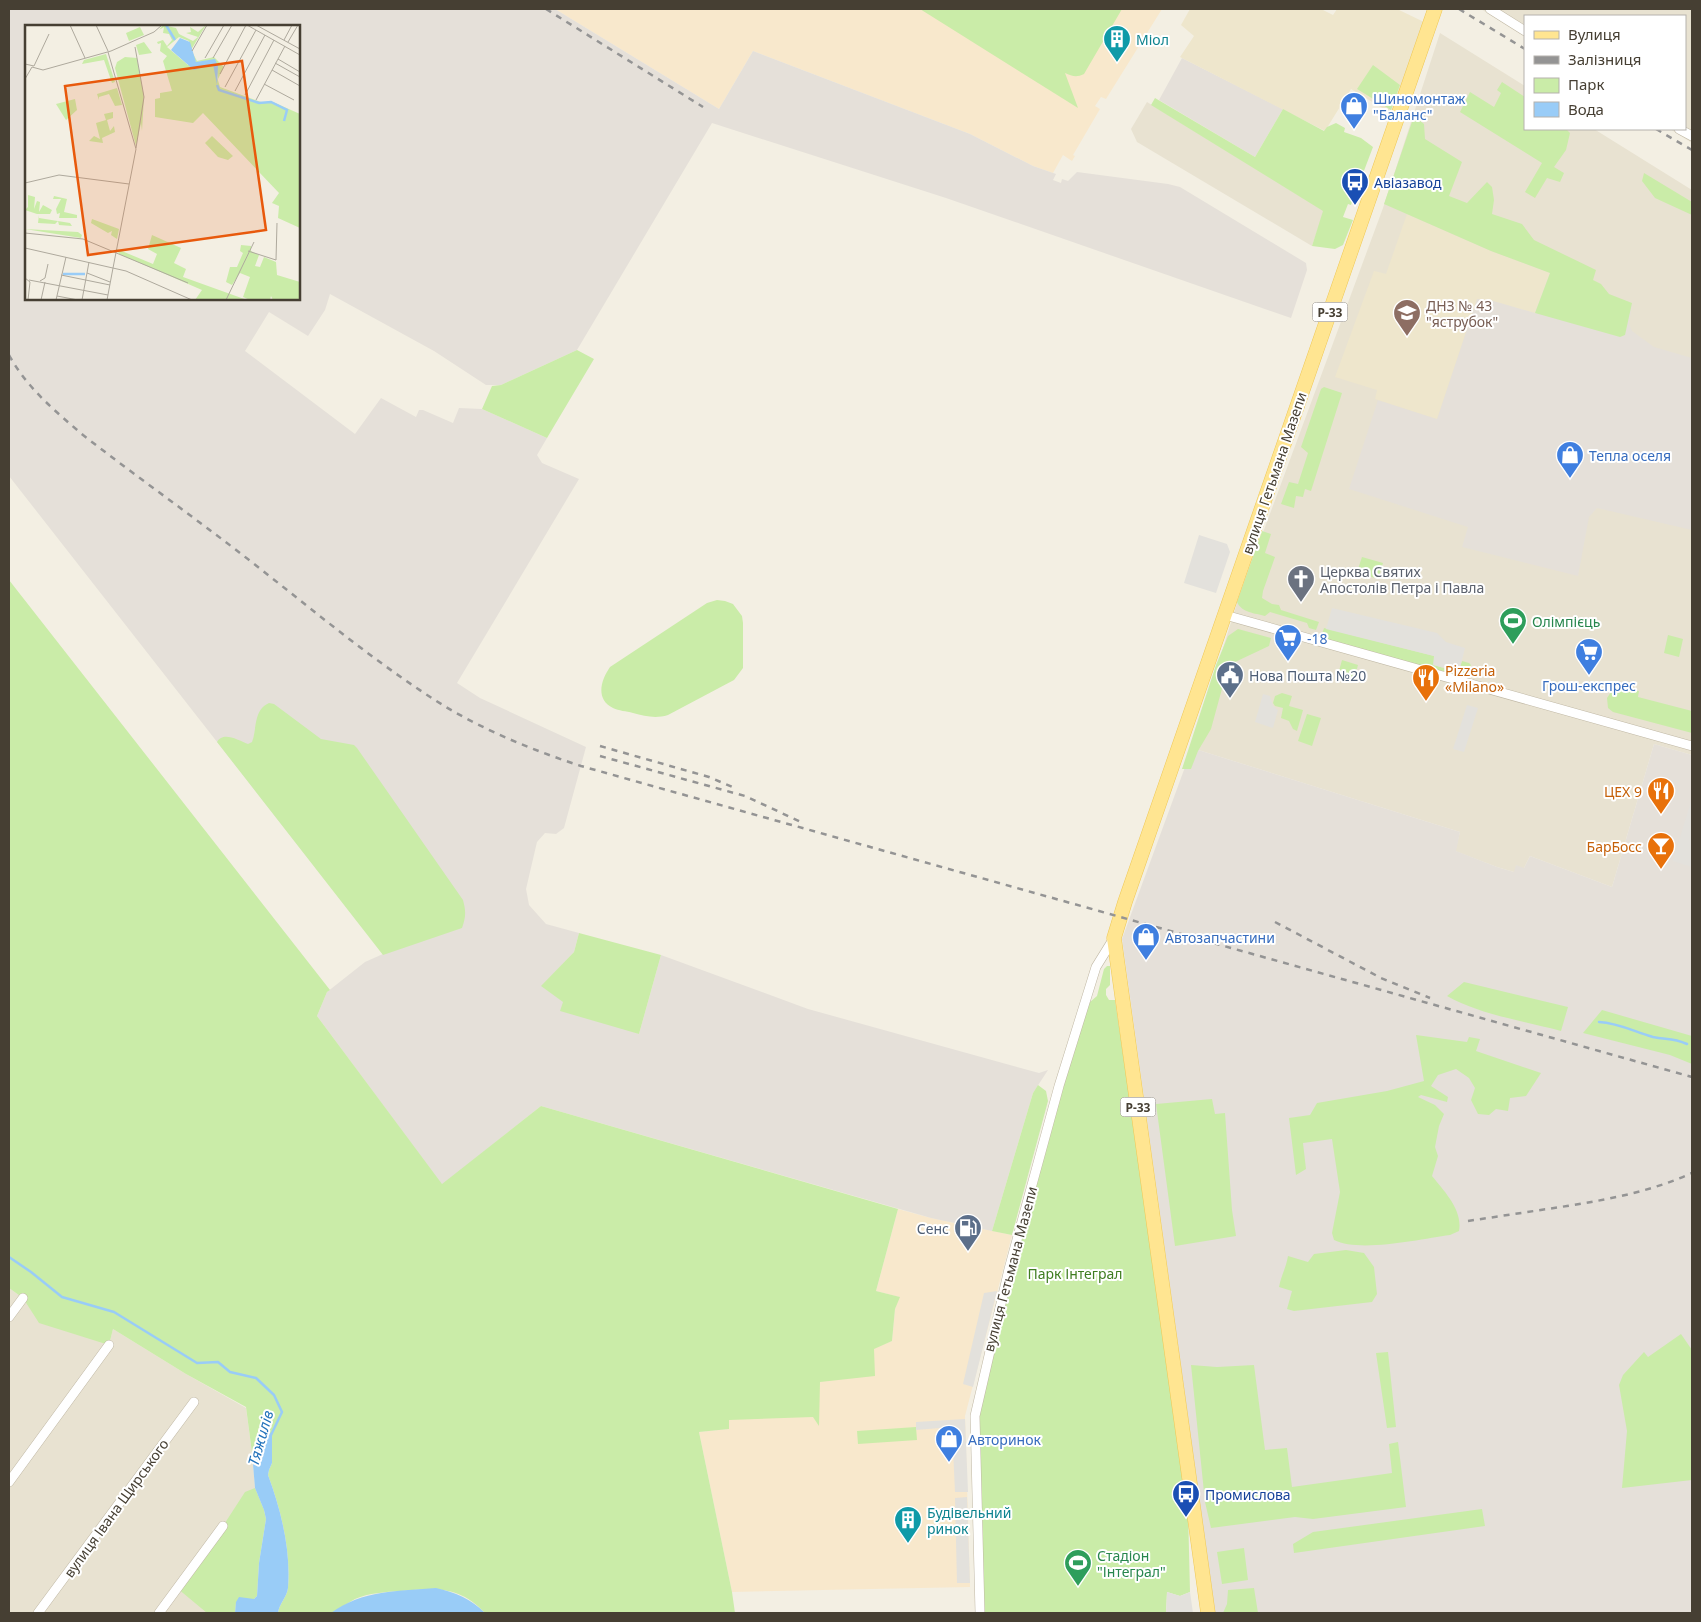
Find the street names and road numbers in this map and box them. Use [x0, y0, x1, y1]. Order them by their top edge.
road number: Р-33 [1312, 302, 1348, 322]
street label: вулиця Гетьмана Мазепи [1237, 389, 1311, 557]
road number: Р-33 [1120, 1098, 1156, 1116]
street label: вулиця Гетьмана Мазепи [979, 1184, 1041, 1354]
street label: вулиця Івана Щирського [59, 1435, 173, 1581]

